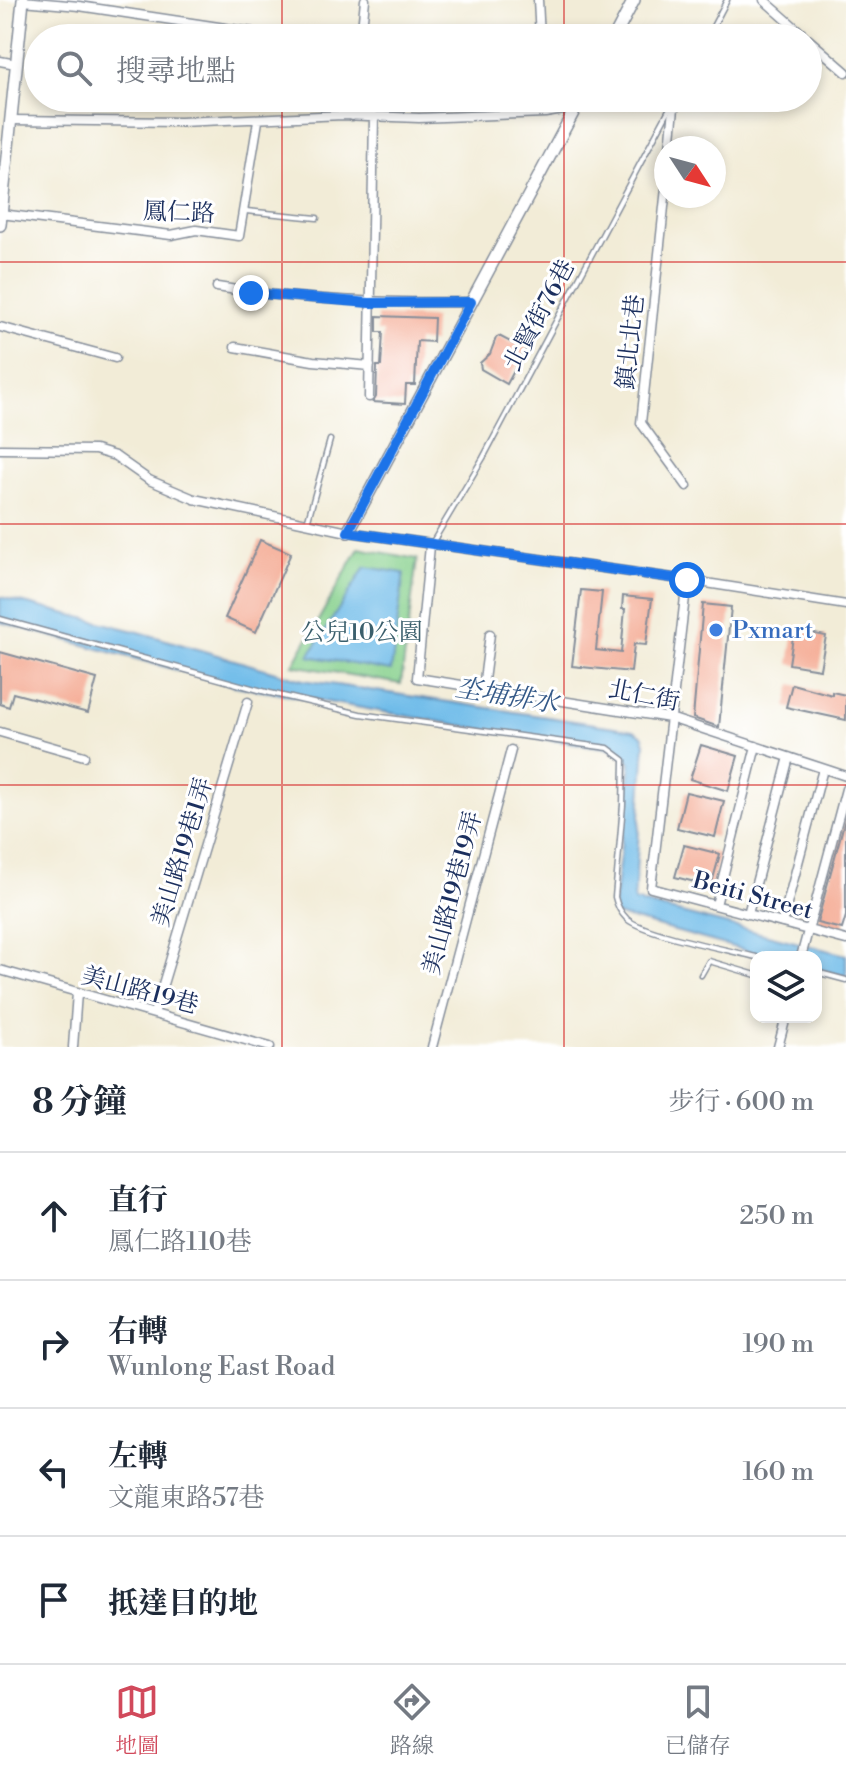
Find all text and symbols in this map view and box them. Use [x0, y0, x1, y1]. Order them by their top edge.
search box [24, 24, 822, 112]
icon: search [52, 46, 96, 90]
text: 搜尋地點 [116, 53, 236, 91]
north arrow [654, 136, 726, 208]
street label: 鳳仁路 [142, 197, 215, 229]
street label: 北賢街76巷 [498, 255, 582, 376]
route end [233, 275, 269, 311]
street label: 鎮北北巷 [611, 293, 651, 391]
route start [669, 562, 705, 598]
place label: Pxmart [732, 616, 814, 646]
park label: 公兒10公園 [301, 618, 423, 648]
marker: Pxmart [707, 621, 725, 639]
water label: 坔埔排水 [453, 672, 564, 720]
street label: 北仁街 [606, 674, 682, 718]
street label: 美山路19巷1弄 [146, 774, 220, 930]
street label: 美山路19巷19弄 [417, 808, 489, 978]
street label: Beiti Street [688, 865, 817, 927]
map controls [750, 951, 822, 1023]
button: layers [750, 951, 822, 1023]
street label: 美山路19巷 [78, 961, 202, 1021]
text: 8 分鐘 [32, 1082, 127, 1124]
text: 步行 · 600 m [669, 1086, 814, 1118]
text: 直行 [108, 1182, 168, 1220]
icon: ahead [32, 1194, 76, 1238]
text: 250 m [739, 1200, 814, 1232]
text: 鳳仁路110巷 [108, 1226, 252, 1258]
text: 右轉 [108, 1313, 168, 1351]
icon: right [32, 1322, 76, 1366]
text: 190 m [743, 1328, 814, 1360]
text: Wunlong East Road [108, 1351, 335, 1383]
text: 左轉 [108, 1438, 168, 1476]
icon: left [32, 1450, 76, 1494]
text: 160 m [743, 1456, 814, 1488]
text: 文龍東路57巷 [108, 1482, 265, 1514]
icon: arrive [32, 1578, 76, 1622]
text: 抵達目的地 [108, 1585, 258, 1623]
tab: 地圖 [115, 1680, 159, 1760]
tab: 路線 [390, 1680, 434, 1760]
tab: 已儲存 [665, 1680, 731, 1760]

